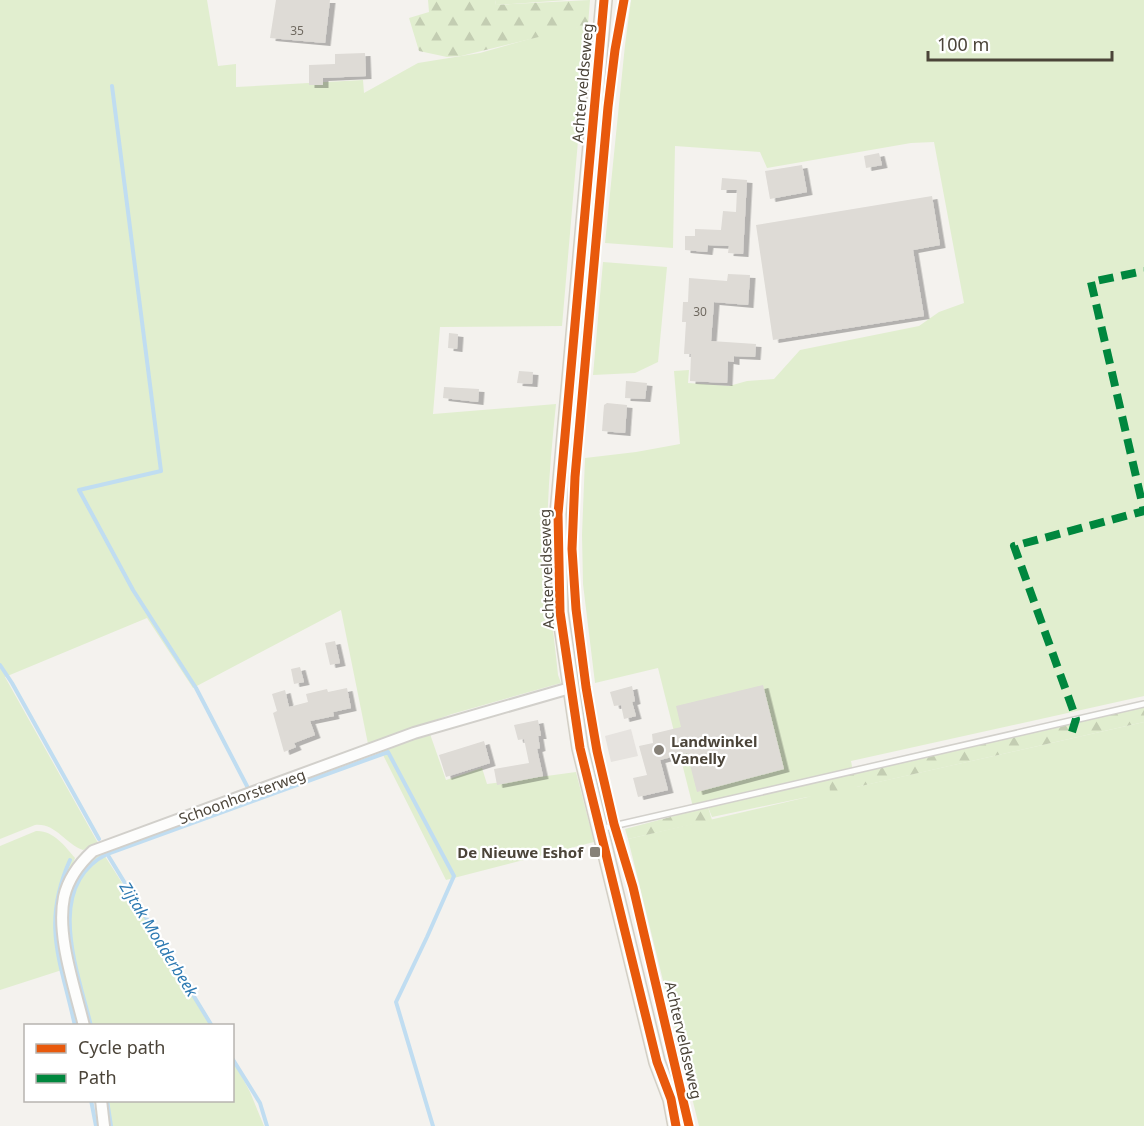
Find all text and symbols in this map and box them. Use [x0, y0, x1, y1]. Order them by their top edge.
house number: 35 [290, 22, 304, 39]
street label: Achterveldseweg [567, 22, 597, 144]
scale bar [928, 24, 1112, 62]
text: 100 m [937, 32, 989, 56]
house number: 30 [693, 303, 707, 320]
street label: Achterveldseweg [534, 509, 558, 629]
place label: Landwinkel Vanelly [671, 731, 757, 768]
marker: Landwinkel Vanelly [652, 743, 666, 757]
street label: Schoonhorsterweg [176, 764, 308, 828]
place label: De Nieuwe Eshof [457, 842, 584, 862]
marker: De Nieuwe Eshof [588, 845, 602, 859]
water label: Zijtak Modderbeek [114, 876, 204, 1002]
street label: Achterveldseweg [661, 979, 707, 1101]
legend [24, 1024, 234, 1102]
text: Cycle path [78, 1035, 165, 1059]
text: Path [78, 1065, 117, 1089]

